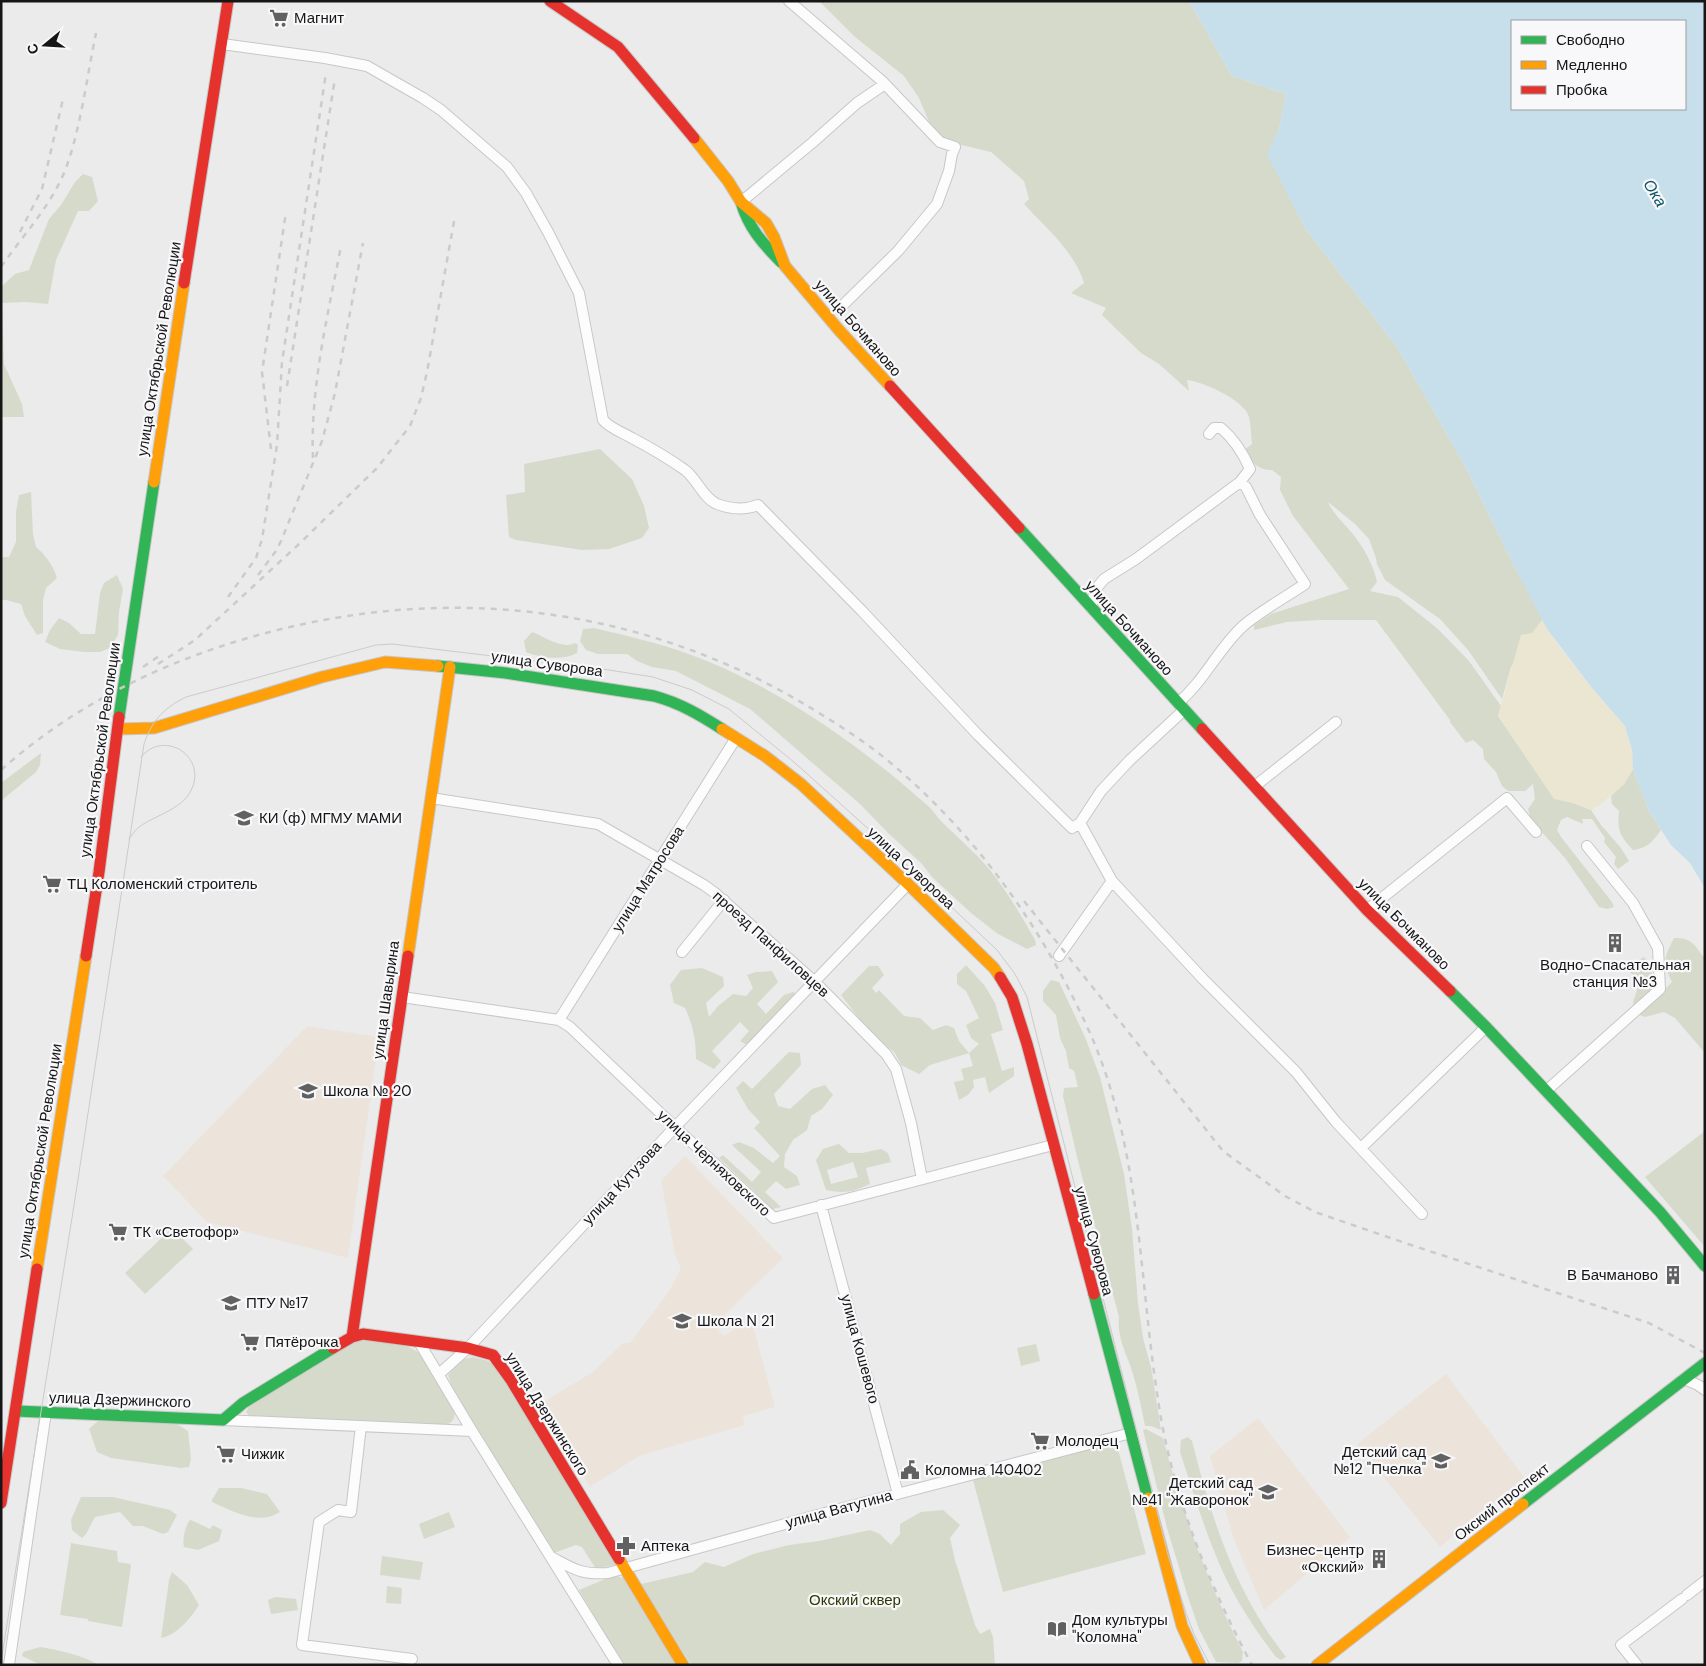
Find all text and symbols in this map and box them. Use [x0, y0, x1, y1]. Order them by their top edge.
supermarket icon: Магнит [268, 7, 290, 29]
place label: Магнит [294, 8, 344, 28]
north arrow [20, 20, 70, 70]
legend [1511, 20, 1686, 110]
text: Свободно [1556, 30, 1625, 50]
text: С [23, 41, 43, 57]
text: Медленно [1556, 55, 1627, 75]
text: Пробка [1556, 80, 1608, 100]
water label: Ока [1639, 175, 1671, 211]
street label: улица Октябрьской Революции [132, 240, 186, 458]
street label: улица Бочманово [810, 275, 906, 381]
street label: улица Бочманово [1081, 576, 1177, 680]
street label: улица Октябрьской Революции [75, 641, 125, 859]
street label: улица Суворова [490, 646, 605, 682]
school or university icon: КИ (ф) МГМУ МАМИ [233, 807, 255, 829]
place label: КИ (ф) МГМУ МАМИ [259, 808, 402, 828]
street label: улица Матросова [607, 822, 689, 936]
street label: улица Суворова [863, 822, 959, 914]
supermarket icon: ТЦ Коломенский строитель [41, 873, 63, 895]
place label: ТЦ Коломенский строитель [67, 874, 258, 894]
street label: улица Бочманово [1354, 874, 1454, 974]
street label: проезд Панфиловцев [708, 886, 834, 1002]
building icon: Водно-Спасательная станция №3 [1604, 932, 1626, 954]
street label: улица Шавырина [368, 939, 404, 1061]
place label: Водно-Спасательная станция №3 [1540, 955, 1690, 992]
street label: улица Октябрьской Революции [13, 1042, 67, 1260]
school or university icon: Школа № 20 [297, 1080, 319, 1102]
place label: Школа № 20 [323, 1081, 411, 1101]
street label: улица Черняховского [653, 1105, 775, 1221]
street label: улица Кутузова [578, 1137, 666, 1229]
street label: улица Суворова [1070, 1184, 1118, 1299]
supermarket icon: ТК «Светофор» [107, 1221, 129, 1243]
place label: ТК «Светофор» [133, 1222, 239, 1242]
building icon: В Бачманово [1662, 1264, 1684, 1286]
place label: В Бачманово [1567, 1265, 1658, 1285]
school or university icon: ПТУ №17 [220, 1292, 242, 1314]
street label: улица Кошевого [836, 1292, 884, 1406]
place label: ПТУ №17 [246, 1293, 308, 1313]
school or university icon: Школа N 21 [671, 1310, 693, 1332]
place label: Школа N 21 [697, 1311, 774, 1331]
supermarket icon: Пятёрочка [239, 1331, 261, 1353]
place label: Пятёрочка [265, 1332, 339, 1352]
street label: улица Дзержинского [501, 1348, 593, 1480]
street label: улица Дзержинского [49, 1388, 191, 1412]
supermarket icon: Молодец [1029, 1430, 1051, 1452]
place label: Молодец [1055, 1431, 1119, 1451]
place label: Детский сад №12 "Пчелка" [1333, 1442, 1426, 1479]
supermarket icon: Чижик [215, 1443, 237, 1465]
place label: Чижик [241, 1444, 285, 1464]
school or university icon: Детский сад №12 "Пчелка" [1430, 1450, 1452, 1472]
street label: Окский проспект [1450, 1458, 1554, 1545]
public building icon: Коломна 140402 [899, 1459, 921, 1481]
place label: Коломна 140402 [925, 1460, 1042, 1480]
place label: Детский сад №41 "Жаворонок" [1132, 1473, 1253, 1510]
school or university icon: Детский сад №41 "Жаворонок" [1257, 1481, 1279, 1503]
street label: улица Ватутина [783, 1485, 895, 1533]
pharmacy icon: Аптека [615, 1535, 637, 1557]
place label: Аптека [641, 1536, 690, 1556]
place label: Бизнес-центр «Окский» [1266, 1540, 1364, 1577]
building icon: Бизнес-центр «Окский» [1368, 1548, 1390, 1570]
park label: Окский сквер [809, 1590, 901, 1610]
place label: Дом культуры "Коломна" [1072, 1610, 1168, 1647]
library icon: Дом культуры "Коломна" [1046, 1618, 1068, 1640]

